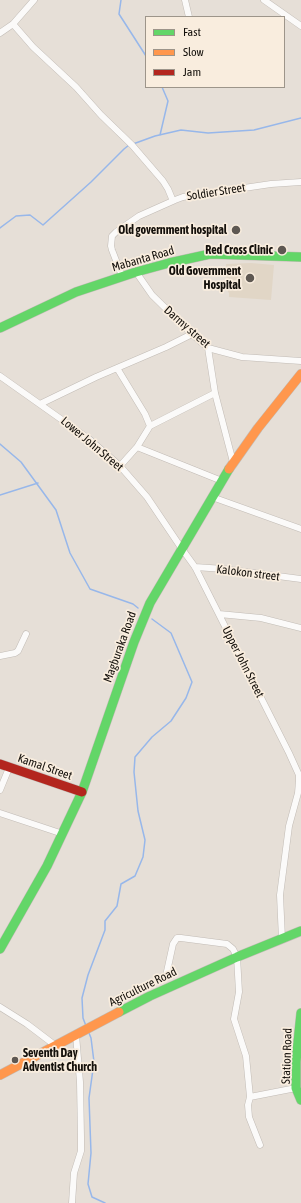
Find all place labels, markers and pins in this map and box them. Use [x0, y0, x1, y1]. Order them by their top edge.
place label: Old government hospital [118, 223, 227, 237]
marker: Old government hospital [230, 224, 242, 236]
place label: Red Cross Clinic [205, 243, 273, 257]
marker: Red Cross Clinic [276, 244, 288, 256]
place label: Old Government Hospital [169, 264, 241, 292]
marker: Old Government Hospital [244, 272, 256, 284]
place label: Seventh Day Adventist Church [23, 1046, 97, 1074]
marker: Seventh Day Adventist Church [10, 1055, 20, 1065]

